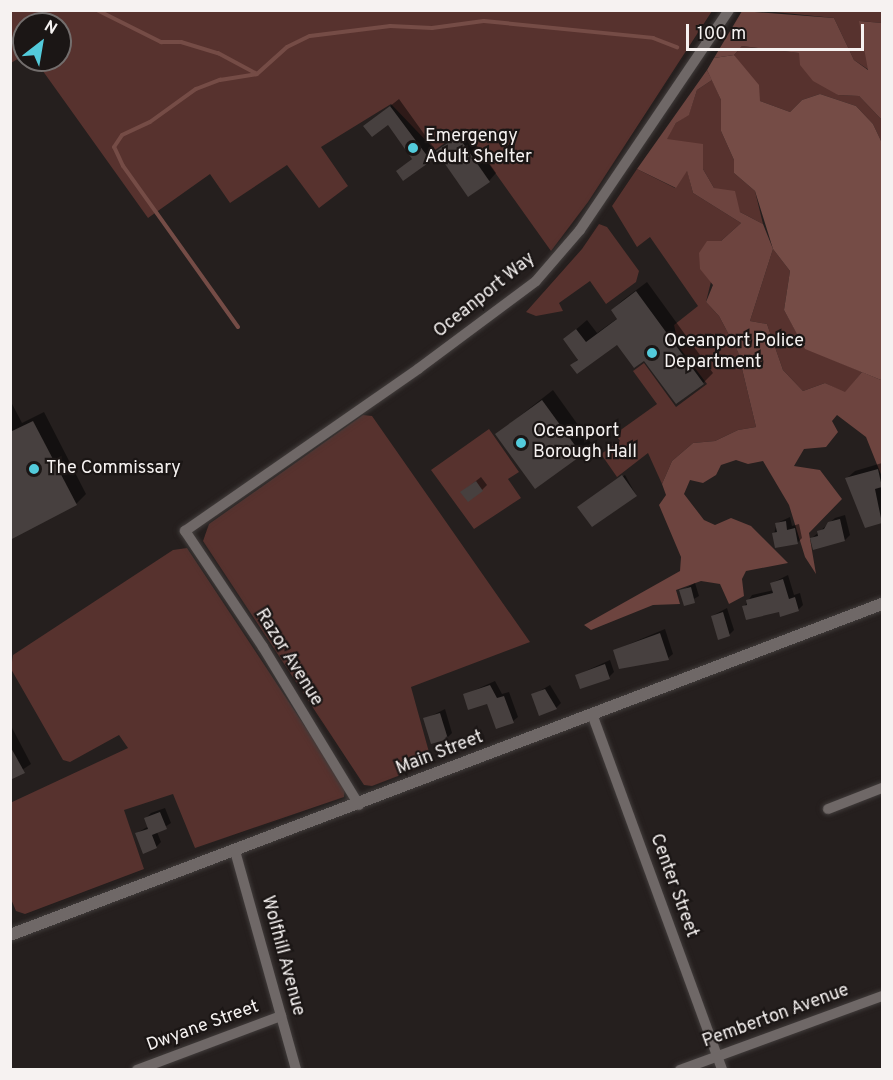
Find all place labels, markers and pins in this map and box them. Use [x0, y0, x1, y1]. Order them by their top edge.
place label: Emergengy Adult Shelter [425, 127, 532, 170]
marker: Emergengy Adult Shelter [406, 141, 420, 155]
place label: Oceanport Police Department [664, 332, 804, 374]
marker: Oceanport Police Department [645, 346, 659, 360]
place label: Oceanport Borough Hall [533, 422, 637, 464]
marker: Oceanport Borough Hall [514, 436, 528, 450]
place label: The Commissary [46, 458, 181, 480]
marker: The Commissary [27, 462, 41, 476]

